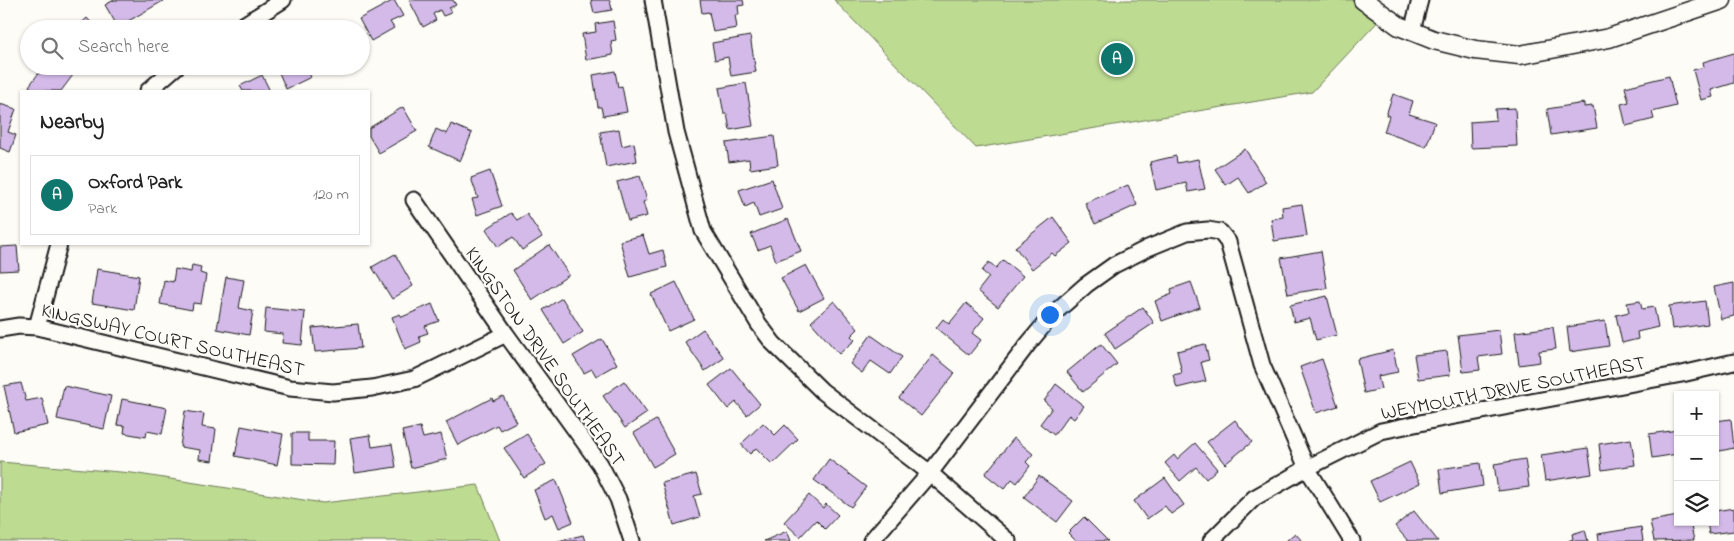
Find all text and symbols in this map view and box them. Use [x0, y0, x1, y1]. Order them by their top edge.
search box [20, 20, 370, 75]
icon: search [38, 34, 66, 62]
text: Search here [78, 34, 169, 61]
pin: A [1101, 40, 1133, 78]
text: Nearby [40, 108, 104, 138]
text: Oxford Park [88, 170, 182, 197]
text: A [52, 183, 62, 207]
text: 120 m [313, 183, 349, 207]
text: Park [88, 197, 117, 221]
street label: KINGSTON DRIVE SOUTHEAST [457, 242, 631, 473]
street label: KINGSWAY COURT SOUTHEAST [38, 297, 307, 386]
your location [1037, 302, 1063, 328]
street label: WEYMOUTH DRIVE SOUTHEAST [1379, 350, 1648, 429]
map controls [1674, 391, 1719, 526]
button: + [1674, 391, 1719, 436]
button: − [1674, 436, 1719, 481]
button: layers [1674, 481, 1719, 526]

